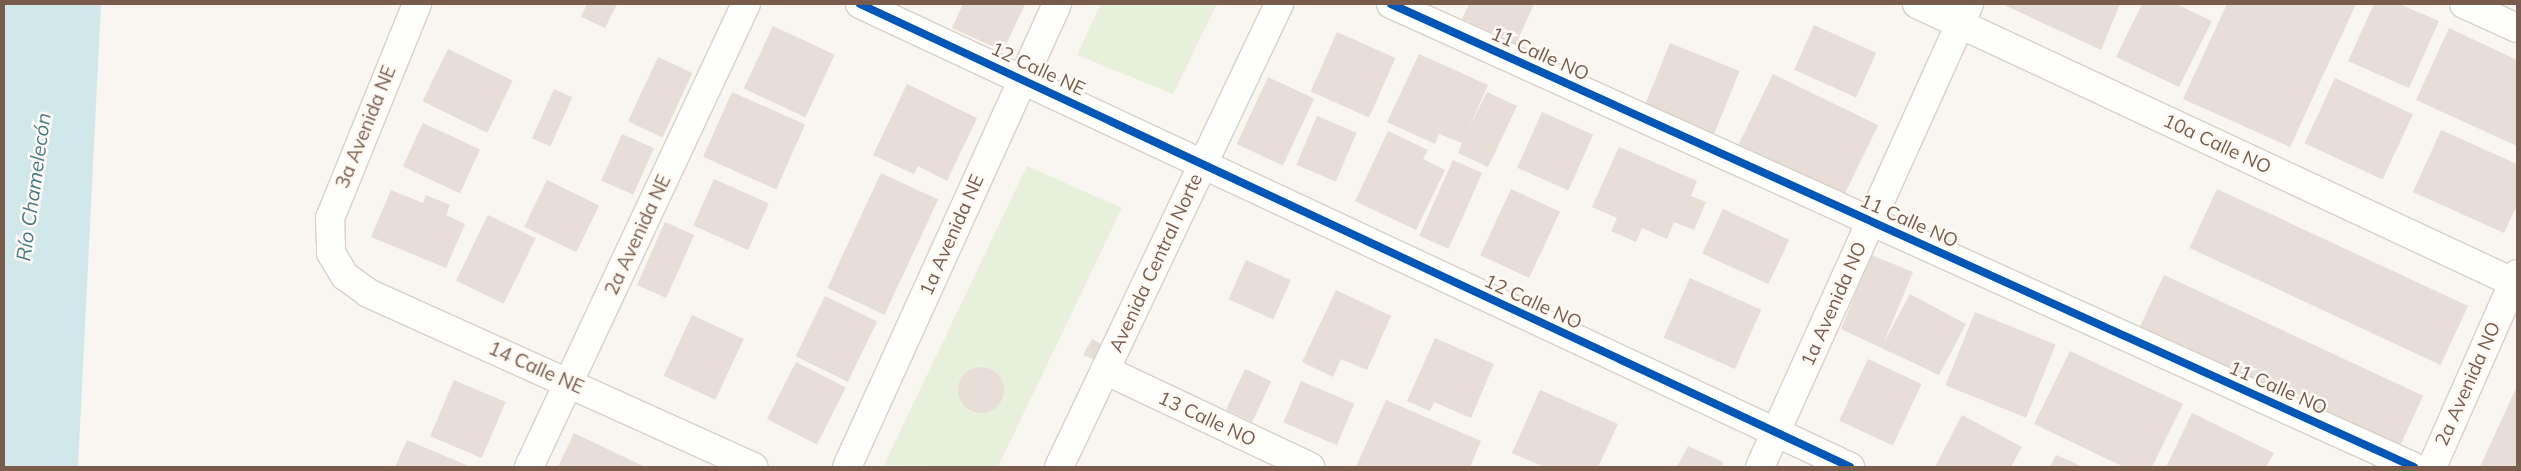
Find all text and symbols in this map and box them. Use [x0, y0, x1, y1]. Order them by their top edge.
street label: 11 Calle NO [1487, 22, 1593, 86]
street label: 12 Calle NE [987, 37, 1089, 101]
street label: 3a Avenida NE [331, 62, 401, 192]
street label: 10a Calle NO [2159, 109, 2275, 179]
water label: Río Chamelecón [11, 111, 55, 263]
street label: Avenida Central Norte [1105, 170, 1207, 356]
street label: 2a Avenida NE [600, 171, 676, 299]
street label: 1a Avenida NE [915, 171, 989, 299]
street label: 11 Calle NO [1856, 189, 1962, 253]
street label: 1a Avenida NO [1796, 238, 1872, 370]
street label: 12 Calle NO [1481, 269, 1585, 335]
street label: 2a Avenida NO [2430, 318, 2506, 450]
street label: 14 Calle NE [485, 337, 587, 399]
street label: 11 Calle NO [2225, 356, 2331, 420]
street label: 13 Calle NO [1155, 386, 1259, 452]

